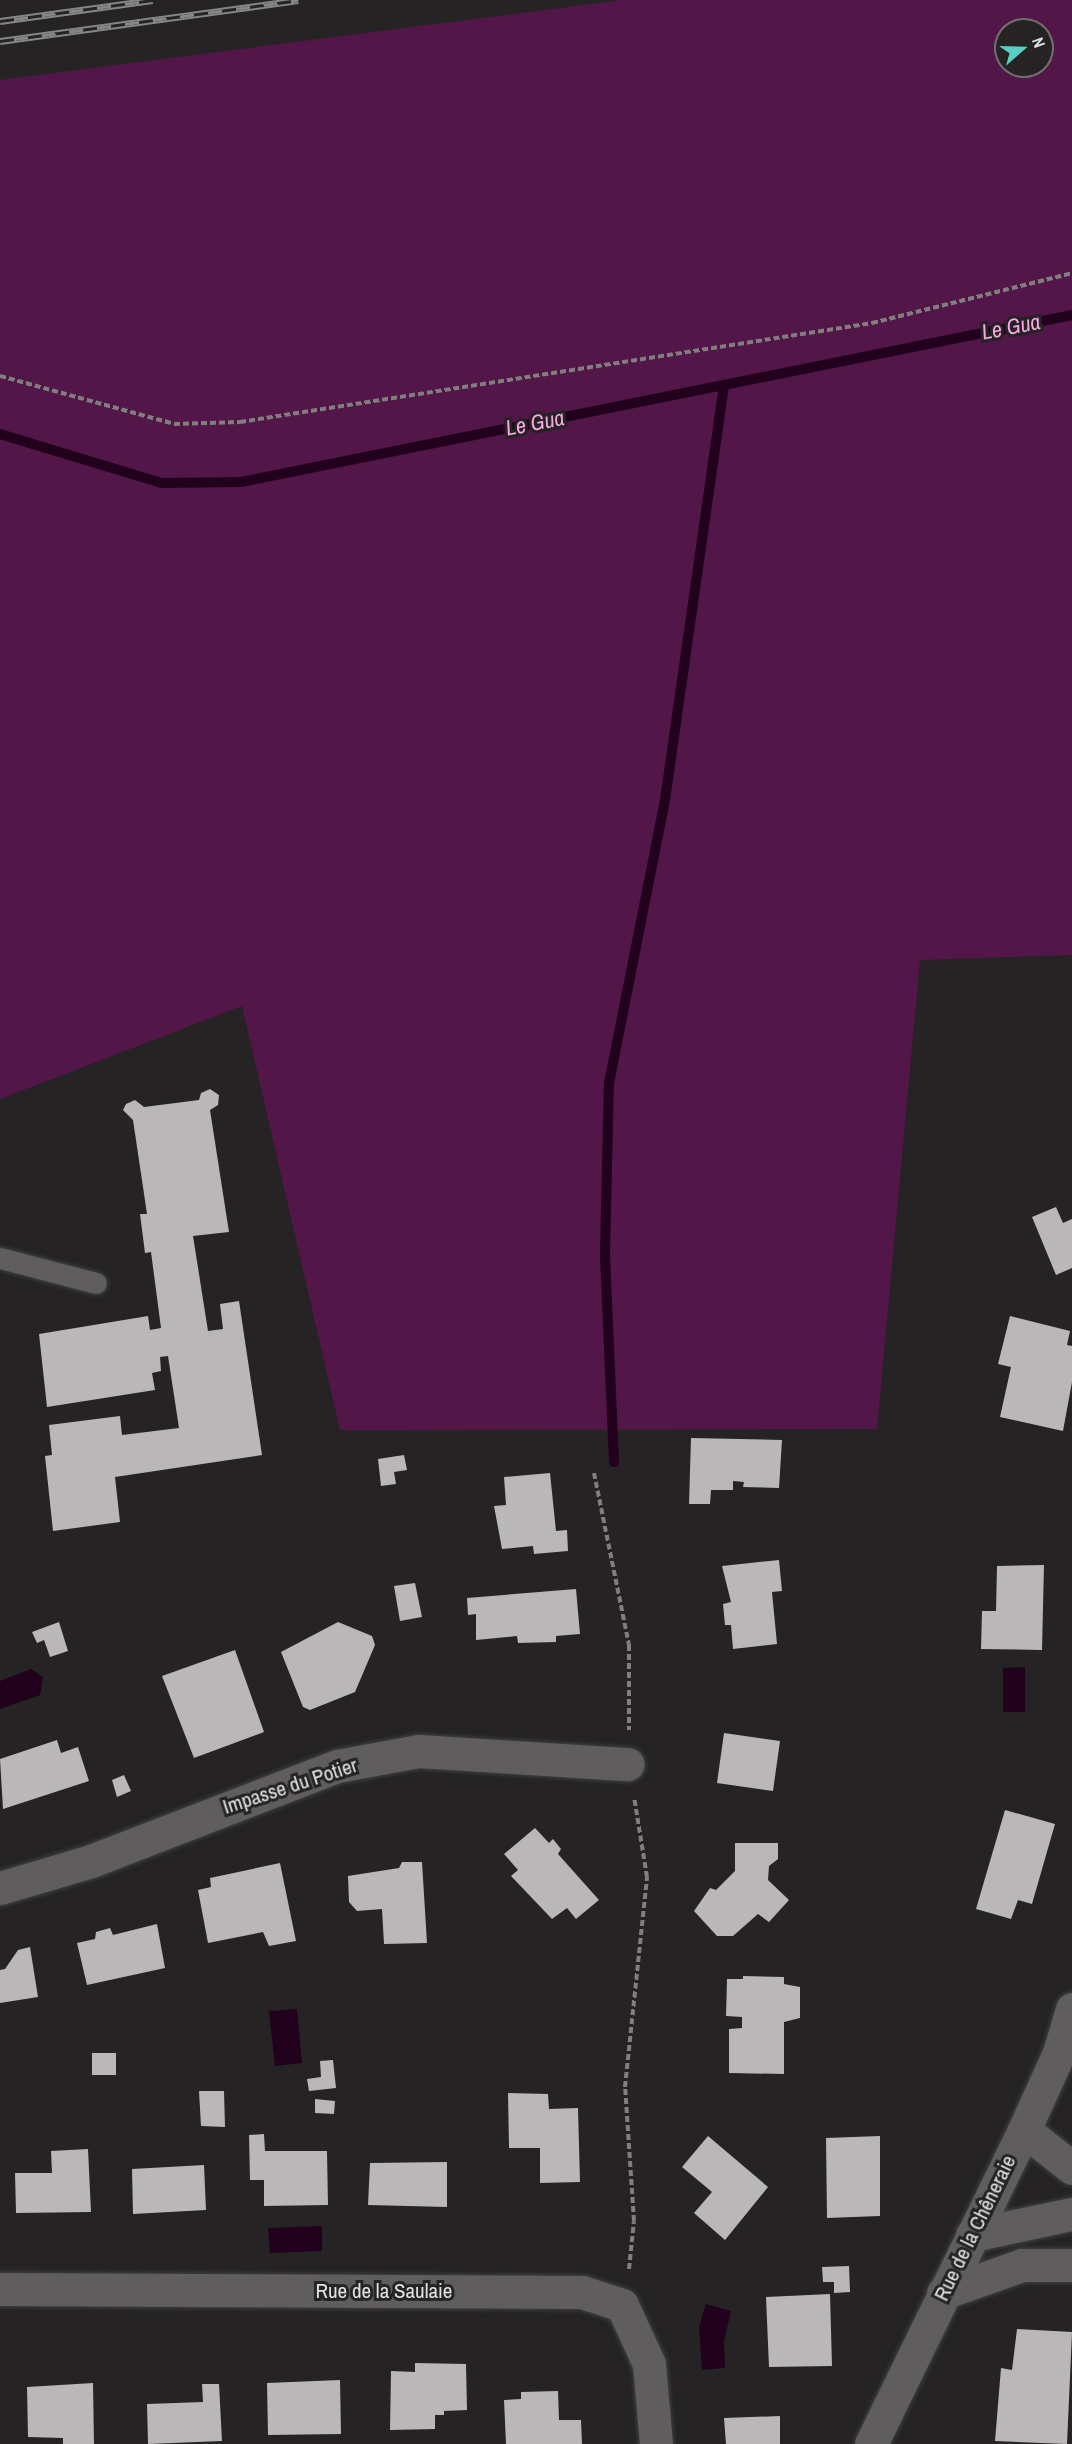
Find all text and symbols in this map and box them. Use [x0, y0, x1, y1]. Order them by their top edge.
north arrow [994, 18, 1054, 78]
text: N [1027, 34, 1051, 51]
water label: Le Gua [979, 308, 1043, 346]
water label: Le Gua [503, 404, 567, 442]
street label: Impasse du Potier [220, 1752, 360, 1820]
street label: Rue de la Chêneraie [929, 2151, 1021, 2305]
street label: Rue de la Saulaie [316, 2278, 452, 2304]

